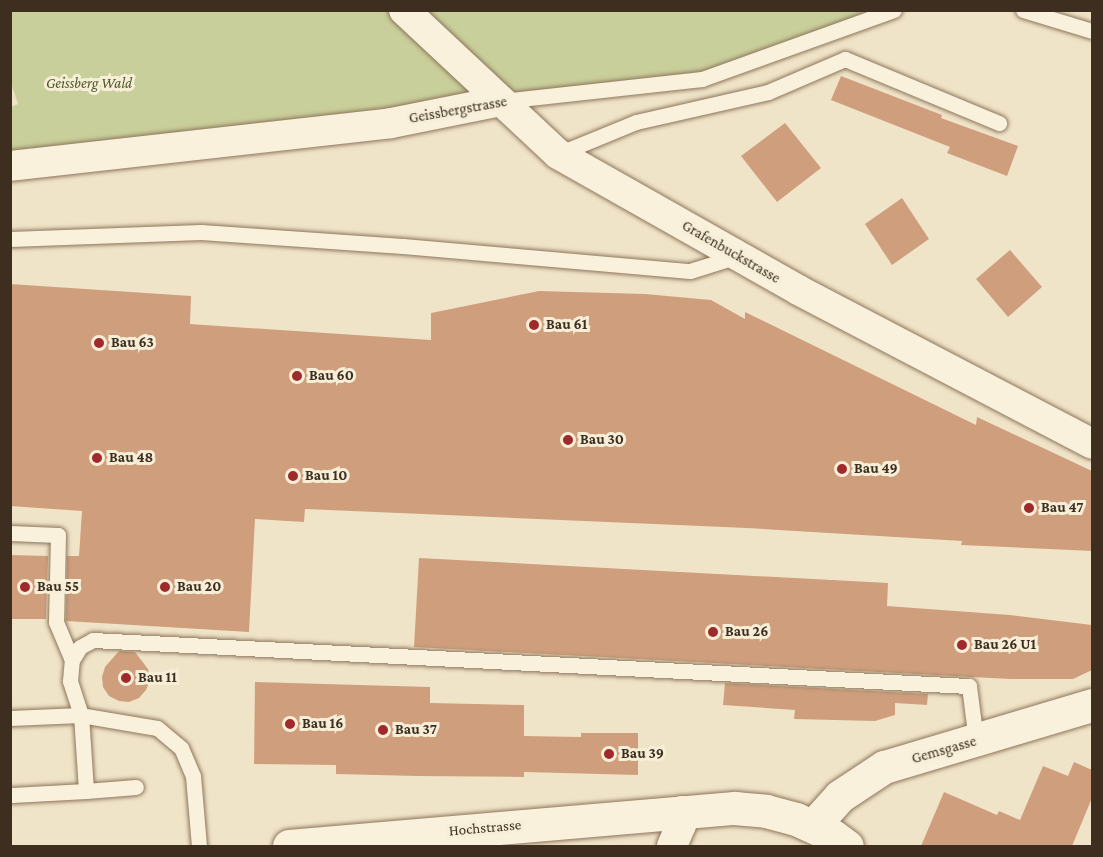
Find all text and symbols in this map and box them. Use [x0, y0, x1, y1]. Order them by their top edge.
park label: Geissberg Wald [46, 75, 132, 93]
street label: Geissbergstrasse [407, 93, 509, 127]
street label: Grafenbuckstrasse [679, 217, 783, 287]
place label: Bau 61 [546, 316, 587, 334]
marker: Bau 61 [527, 318, 541, 332]
place label: Bau 63 [111, 334, 154, 352]
marker: Bau 63 [92, 336, 106, 350]
place label: Bau 60 [309, 367, 354, 385]
marker: Bau 60 [290, 369, 304, 383]
place label: Bau 30 [580, 431, 624, 449]
marker: Bau 30 [561, 433, 575, 447]
place label: Bau 48 [109, 449, 153, 467]
marker: Bau 48 [90, 451, 104, 465]
place label: Bau 49 [854, 460, 898, 478]
marker: Bau 49 [835, 462, 849, 476]
place label: Bau 10 [305, 467, 347, 485]
marker: Bau 10 [286, 469, 300, 483]
place label: Bau 47 [1041, 499, 1084, 517]
marker: Bau 47 [1022, 501, 1036, 515]
place label: Bau 55 [37, 578, 79, 596]
place label: Bau 20 [177, 578, 221, 596]
marker: Bau 55 [18, 580, 32, 594]
marker: Bau 20 [158, 580, 172, 594]
place label: Bau 26 [725, 623, 768, 641]
marker: Bau 26 [706, 625, 720, 639]
place label: Bau 26 U1 [974, 636, 1036, 654]
marker: Bau 26 U1 [955, 638, 969, 652]
place label: Bau 11 [138, 669, 177, 687]
marker: Bau 11 [119, 671, 133, 685]
place label: Bau 16 [302, 715, 343, 733]
marker: Bau 16 [283, 717, 297, 731]
place label: Bau 37 [395, 721, 437, 739]
marker: Bau 37 [376, 723, 390, 737]
street label: Gemsgasse [910, 732, 978, 768]
place label: Bau 39 [621, 745, 664, 763]
marker: Bau 39 [602, 747, 616, 761]
street label: Hochstrasse [448, 816, 522, 840]

